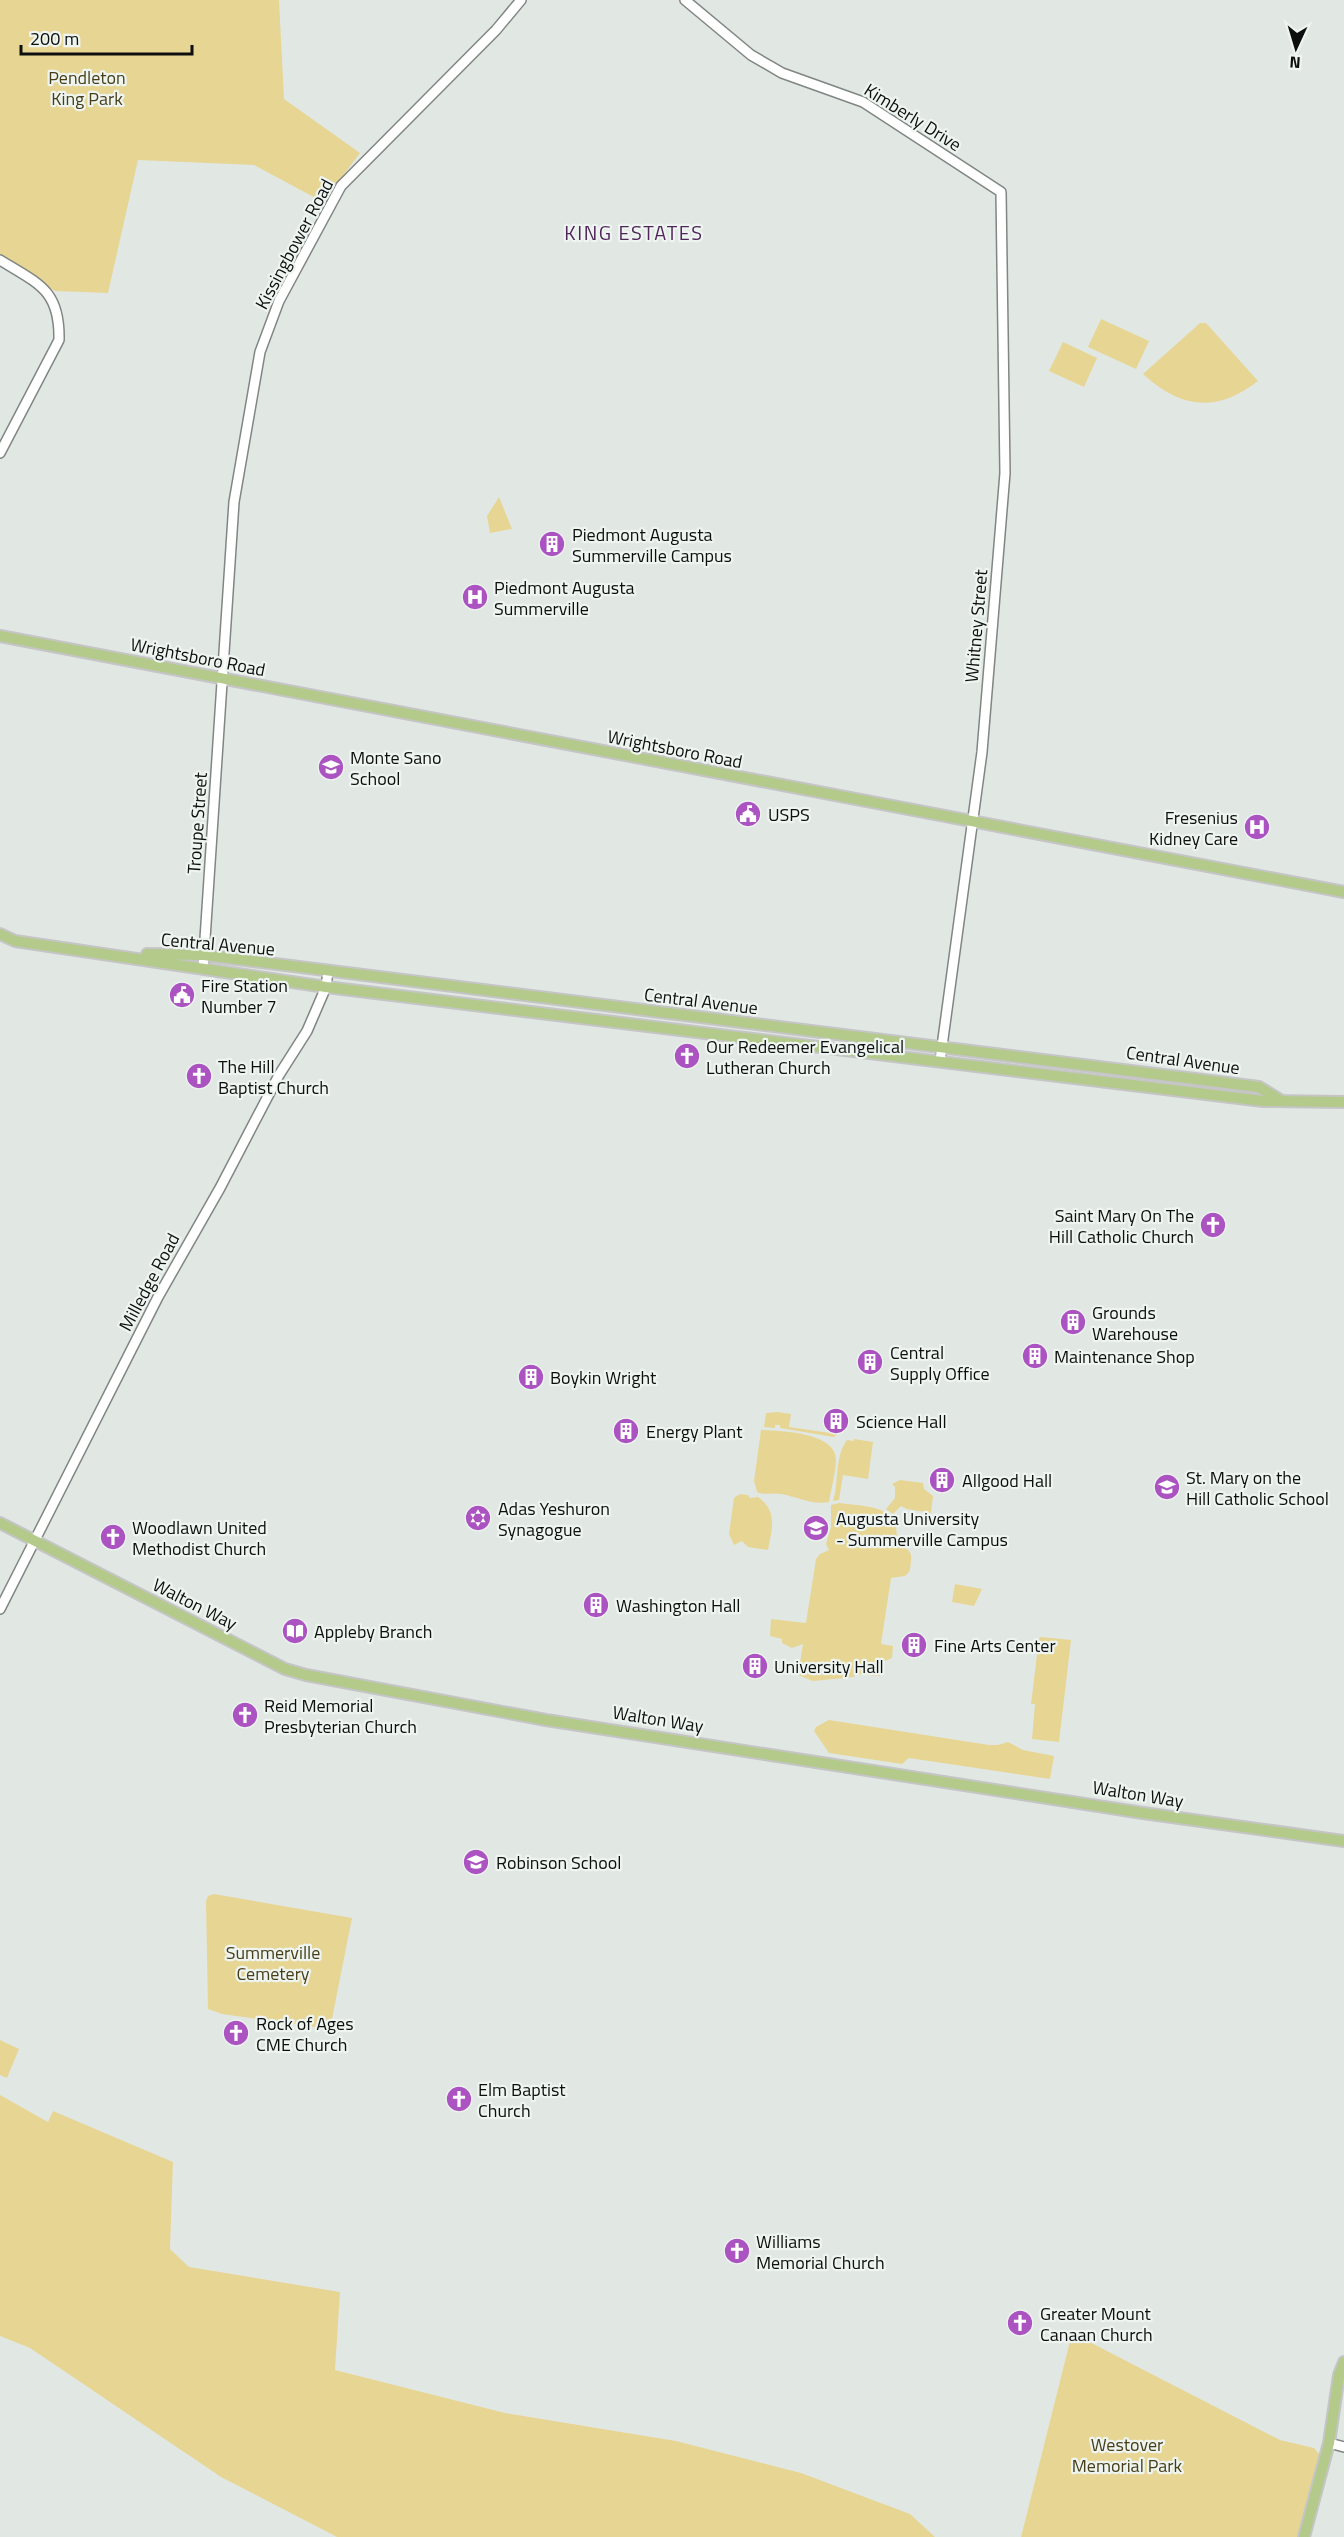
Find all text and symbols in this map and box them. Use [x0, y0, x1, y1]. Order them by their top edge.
scale bar [21, 18, 192, 56]
north arrow [1266, 18, 1326, 78]
text: 200 m [30, 25, 79, 52]
text: N [1289, 51, 1301, 75]
park label: Pendleton King Park [48, 64, 126, 112]
street label: Kimberly Drive [859, 76, 967, 158]
street label: Kissingbower Road [248, 174, 340, 314]
district label: KING ESTATES [564, 217, 704, 248]
place label: Piedmont Augusta Summerville Campus [572, 521, 732, 569]
building icon: Piedmont Augusta Summerville Campus [537, 529, 567, 559]
street label: Whitney Street [958, 568, 994, 684]
place label: Piedmont Augusta Summerville [494, 574, 634, 622]
hospital icon: Piedmont Augusta Summerville [460, 582, 490, 612]
street label: Wrightsboro Road [128, 631, 268, 683]
street label: Wrightsboro Road [605, 723, 745, 775]
place label: Monte Sano School [350, 744, 441, 792]
school or university icon: Monte Sano School [316, 752, 346, 782]
street label: Troupe Street [180, 771, 214, 875]
public building icon: USPS [733, 799, 763, 829]
place label: USPS [768, 801, 810, 828]
place label: Fresenius Kidney Care [1149, 804, 1238, 852]
hospital icon: Fresenius Kidney Care [1242, 812, 1272, 842]
street label: Central Avenue [160, 926, 276, 962]
place label: Fire Station Number 7 [201, 972, 288, 1020]
public building icon: Fire Station Number 7 [167, 980, 197, 1010]
street label: Central Avenue [643, 981, 759, 1021]
place label: Our Redeemer Evangelical Lutheran Church [706, 1033, 904, 1081]
street label: Central Avenue [1125, 1039, 1241, 1081]
church icon: Our Redeemer Evangelical Lutheran Church [672, 1041, 702, 1071]
place label: The Hill Baptist Church [218, 1053, 329, 1101]
church icon: The Hill Baptist Church [184, 1061, 214, 1091]
place label: Saint Mary On The Hill Catholic Church [1049, 1202, 1194, 1250]
church icon: Saint Mary On The Hill Catholic Church [1198, 1210, 1228, 1240]
street label: Milledge Road [112, 1228, 186, 1336]
place label: Grounds Warehouse [1092, 1299, 1178, 1347]
building icon: Grounds Warehouse [1058, 1307, 1088, 1337]
place label: Central Supply Office [890, 1339, 990, 1387]
building icon: Maintenance Shop [1020, 1341, 1050, 1371]
place label: Maintenance Shop [1054, 1343, 1195, 1370]
building icon: Central Supply Office [855, 1347, 885, 1377]
building icon: Boykin Wright [516, 1362, 546, 1392]
place label: Boykin Wright [550, 1364, 657, 1391]
building icon: Science Hall [821, 1406, 851, 1436]
place label: Science Hall [856, 1408, 947, 1435]
building icon: Energy Plant [611, 1416, 641, 1446]
place label: Energy Plant [646, 1418, 743, 1445]
place label: St. Mary on the Hill Catholic School [1186, 1464, 1329, 1512]
building icon: Allgood Hall [927, 1465, 957, 1495]
place label: Allgood Hall [962, 1467, 1052, 1494]
school or university icon: St. Mary on the Hill Catholic School [1152, 1472, 1182, 1502]
place label: Adas Yeshuron Synagogue [498, 1495, 610, 1543]
synagogue icon: Adas Yeshuron Synagogue [463, 1503, 493, 1533]
place label: Augusta University - Summerville Campus [836, 1505, 1008, 1553]
school or university icon: Augusta University - Summerville Campus [801, 1513, 831, 1543]
place label: Woodlawn United Methodist Church [132, 1514, 267, 1562]
church icon: Woodlawn United Methodist Church [98, 1522, 128, 1552]
street label: Walton Way [148, 1571, 242, 1637]
building icon: Washington Hall [581, 1590, 611, 1620]
place label: Washington Hall [616, 1592, 741, 1619]
library icon: Appleby Branch [280, 1616, 310, 1646]
place label: Appleby Branch [314, 1618, 432, 1645]
building icon: Fine Arts Center [899, 1630, 929, 1660]
place label: Fine Arts Center [934, 1632, 1056, 1659]
building icon: University Hall [740, 1651, 770, 1681]
place label: University Hall [774, 1653, 884, 1680]
place label: Reid Memorial Presbyterian Church [264, 1692, 417, 1740]
street label: Walton Way [611, 1699, 706, 1740]
church icon: Reid Memorial Presbyterian Church [230, 1700, 260, 1730]
street label: Walton Way [1091, 1774, 1186, 1815]
school or university icon: Robinson School [461, 1847, 491, 1877]
place label: Robinson School [496, 1849, 621, 1876]
park label: Summerville Cemetery [226, 1939, 320, 1987]
place label: Rock of Ages CME Church [256, 2010, 354, 2058]
church icon: Rock of Ages CME Church [221, 2018, 251, 2048]
place label: Elm Baptist Church [478, 2076, 566, 2124]
church icon: Elm Baptist Church [444, 2084, 474, 2114]
place label: Williams Memorial Church [756, 2228, 885, 2276]
church icon: Williams Memorial Church [722, 2236, 752, 2266]
place label: Greater Mount Canaan Church [1040, 2300, 1153, 2348]
church icon: Greater Mount Canaan Church [1005, 2308, 1035, 2338]
park label: Westover Memorial Park [1072, 2431, 1183, 2479]

